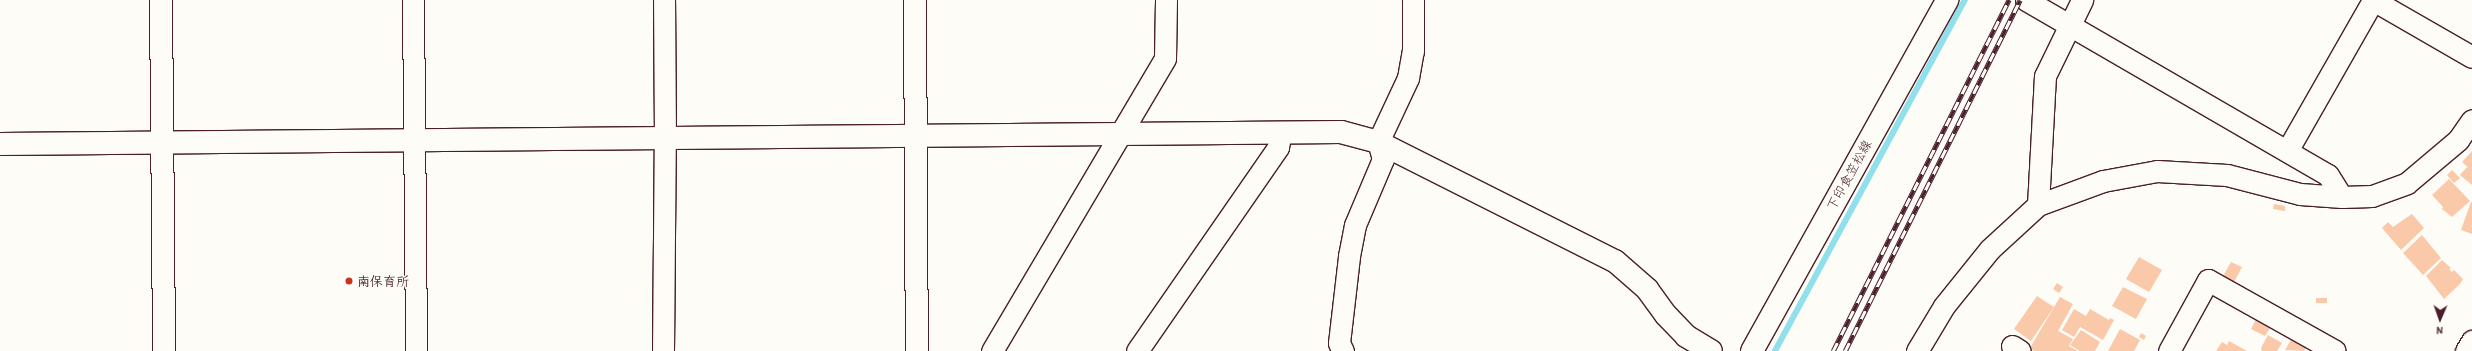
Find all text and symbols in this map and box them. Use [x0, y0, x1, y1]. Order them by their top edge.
street label: 下印食笠松線 [1823, 137, 1875, 213]
place label: 南保育所 [357, 273, 409, 289]
marker: 南保育所 [344, 276, 354, 286]
north arrow [2420, 299, 2460, 339]
text: N [2436, 324, 2443, 338]

